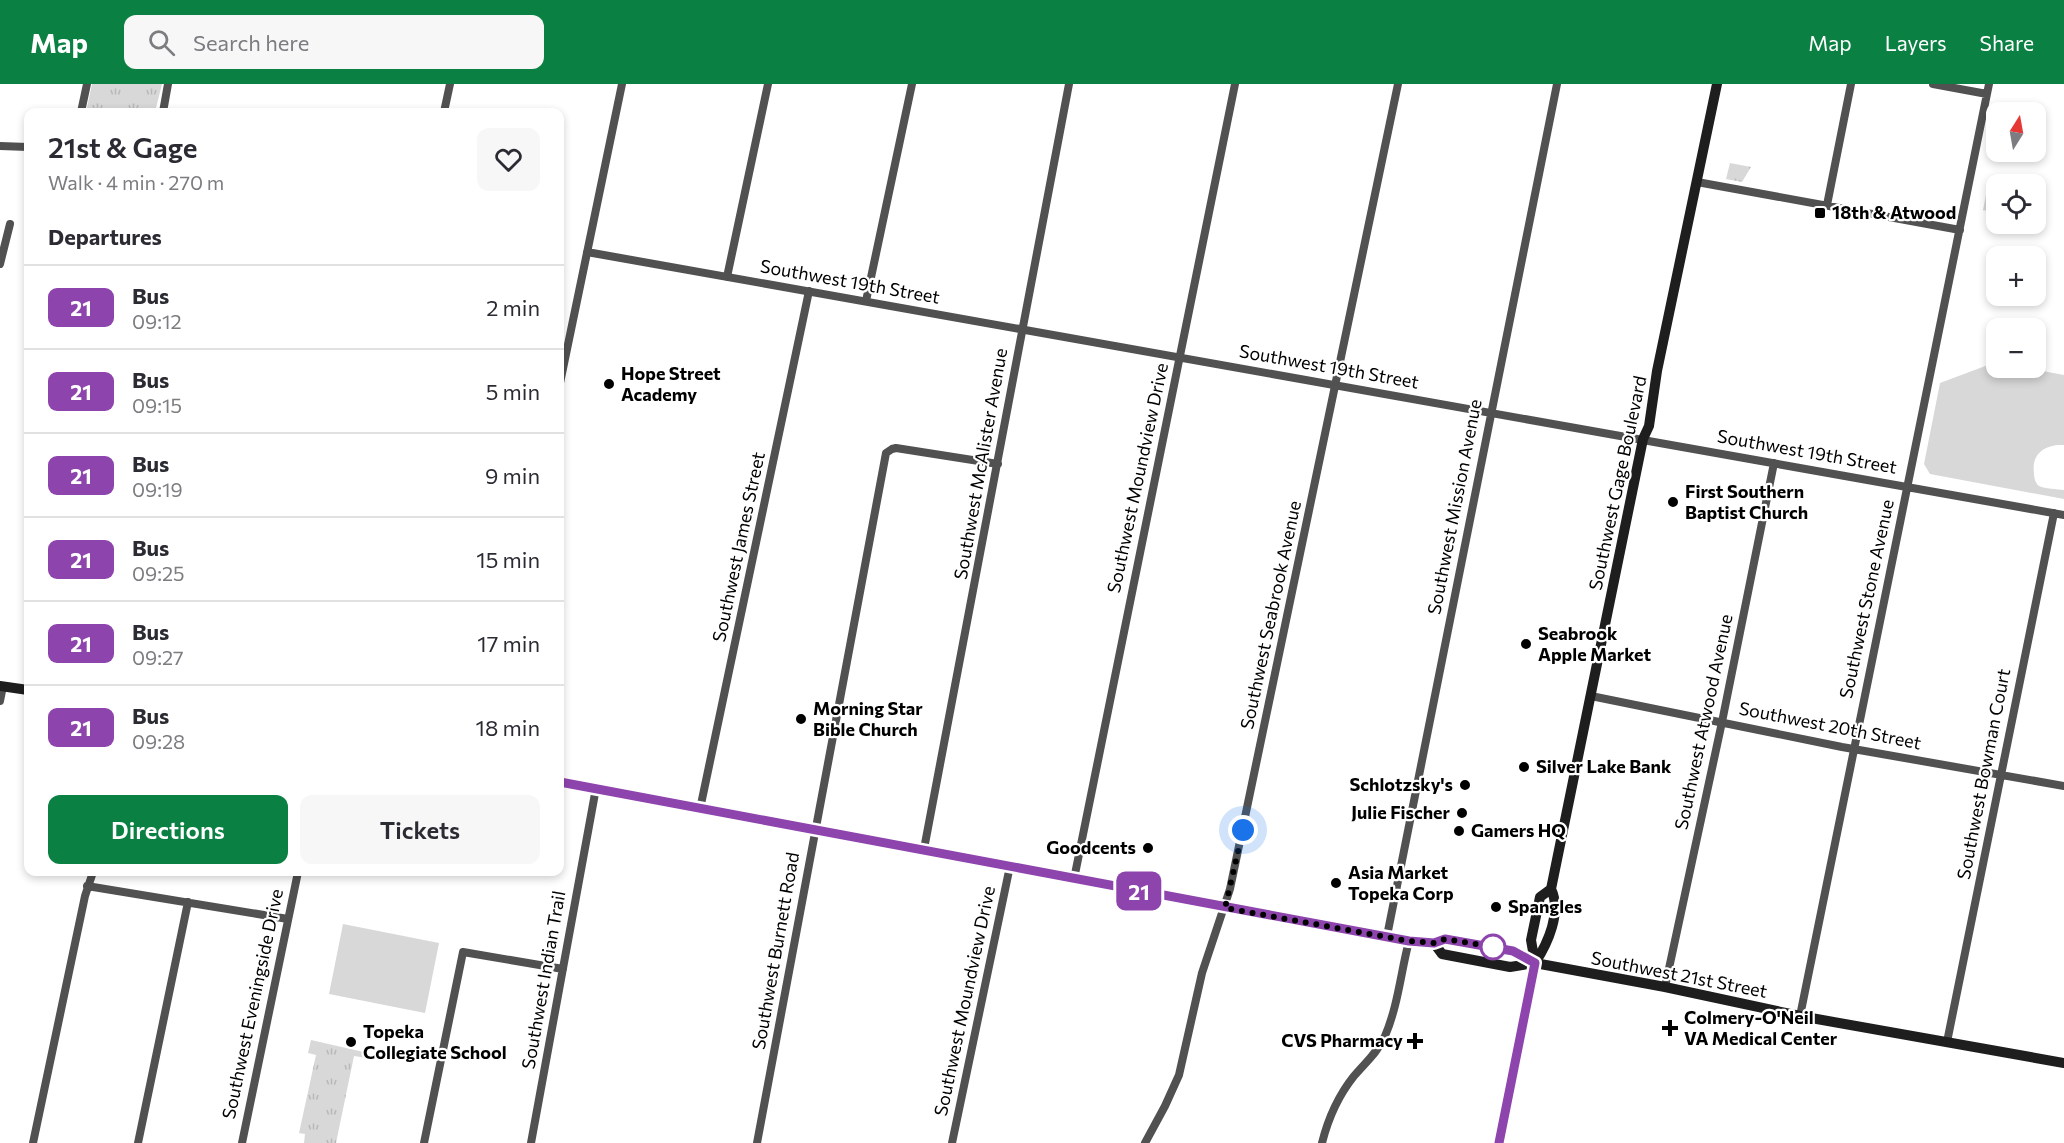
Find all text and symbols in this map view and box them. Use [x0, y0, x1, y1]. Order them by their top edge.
search box [124, 15, 544, 69]
text: Map [30, 25, 88, 59]
icon: search [145, 26, 178, 59]
text: Search here [193, 29, 309, 56]
text: Map [1808, 30, 1852, 55]
text: Layers [1885, 30, 1947, 55]
text: Share [1980, 30, 2034, 55]
north arrow [1986, 102, 2046, 162]
map controls [1986, 102, 2046, 378]
button: heart [477, 128, 540, 191]
text: 21st & Gage [48, 130, 198, 164]
text: Walk · 4 min · 270 m [48, 170, 224, 194]
button: locate [1986, 174, 2046, 234]
place label: 18th & Atwood [1832, 201, 1956, 223]
marker: 18th & Atwood [1813, 206, 1827, 220]
text: Departures [48, 223, 162, 250]
button: + [1986, 246, 2046, 306]
street label: Southwest 19th Street [759, 254, 942, 308]
text: Bus [132, 282, 169, 309]
text: 2 min [486, 294, 540, 321]
text: 21 [70, 295, 92, 320]
text: 09:12 [132, 309, 182, 333]
button: − [1986, 318, 2046, 378]
street label: Southwest 19th Street [1238, 339, 1421, 393]
street label: Southwest McAlister Avenue [949, 346, 1011, 581]
street label: Southwest Moundview Drive [1102, 361, 1172, 595]
place label: Hope Street Academy [621, 362, 721, 405]
text: Bus [132, 366, 169, 393]
street label: Southwest Gage Boulevard [1584, 374, 1651, 592]
marker: Hope Street Academy [602, 377, 616, 391]
text: 5 min [486, 378, 540, 405]
text: 21 [70, 379, 92, 404]
text: 09:15 [132, 393, 182, 417]
street label: Southwest Mission Avenue [1422, 397, 1486, 616]
street label: Southwest 19th Street [1716, 424, 1899, 478]
text: Bus [132, 450, 169, 477]
street label: Southwest James Street [707, 450, 769, 644]
text: 9 min [485, 462, 540, 489]
text: 21 [70, 463, 92, 488]
text: 09:19 [132, 477, 183, 501]
place label: First Southern Baptist Church [1685, 480, 1808, 523]
marker: First Southern Baptist Church [1666, 495, 1680, 509]
street label: Southwest Stone Avenue [1834, 497, 1898, 700]
street label: Southwest Seabrook Avenue [1235, 498, 1305, 731]
text: Bus [132, 534, 169, 561]
text: 15 min [476, 546, 540, 573]
text: 21 [70, 547, 92, 572]
text: 09:25 [132, 561, 185, 585]
street label: Southwest Atwood Avenue [1669, 612, 1737, 832]
text: Bus [132, 618, 169, 645]
place label: Seabrook Apple Market [1538, 622, 1651, 665]
text: 17 min [477, 630, 540, 657]
text: 21 [70, 631, 92, 656]
marker: Seabrook Apple Market [1519, 637, 1533, 651]
text: 09:27 [132, 645, 184, 669]
street label: Southwest Bowman Court [1952, 666, 2014, 881]
place label: Morning Star Bible Church [813, 697, 923, 740]
street label: Southwest 20th Street [1737, 697, 1923, 753]
text: Bus [132, 702, 169, 729]
marker: Morning Star Bible Church [794, 712, 808, 726]
text: 18 min [476, 714, 540, 741]
text: 21 [70, 715, 92, 740]
text: 09:28 [132, 729, 185, 753]
place label: Silver Lake Bank [1536, 755, 1672, 777]
marker: Silver Lake Bank [1517, 760, 1531, 774]
place label: Schlotzsky's [1350, 773, 1453, 795]
marker: Schlotzsky's [1458, 778, 1472, 792]
button: Directions [48, 795, 288, 864]
button: Tickets [300, 795, 540, 864]
place label: Julie Fischer [1351, 801, 1451, 823]
marker: Julie Fischer [1455, 806, 1469, 820]
your location [1228, 815, 1258, 845]
place label: Gamers HQ [1471, 819, 1566, 841]
marker: Gamers HQ [1452, 824, 1466, 838]
place label: Goodcents [1046, 836, 1136, 858]
marker: Goodcents [1141, 841, 1155, 855]
street label: Southwest Burnett Road [747, 850, 803, 1051]
place label: Asia Market Topeka Corp [1348, 861, 1454, 904]
line badge: 21 [1112, 872, 1166, 910]
marker: Asia Market Topeka Corp [1329, 876, 1343, 890]
text: 21 [1128, 879, 1150, 904]
street label: Southwest Moundview Drive [929, 884, 999, 1118]
street label: Southwest Eveningside Drive [217, 887, 287, 1121]
street label: Southwest Indian Trail [517, 889, 570, 1071]
place label: Spangles [1508, 895, 1582, 917]
marker: Spangles [1489, 900, 1503, 914]
unlabelled marker [1480, 934, 1506, 960]
street label: Southwest 21st Street [1589, 946, 1769, 1002]
place label: Colmery-O'Neil VA Medical Center [1684, 1006, 1838, 1049]
marker: Colmery-O'Neil VA Medical Center [1661, 1019, 1679, 1037]
place label: Topeka Collegiate School [363, 1020, 507, 1063]
place label: CVS Pharmacy [1281, 1029, 1403, 1051]
marker: CVS Pharmacy [1408, 1034, 1422, 1048]
marker: Topeka Collegiate School [344, 1035, 358, 1049]

